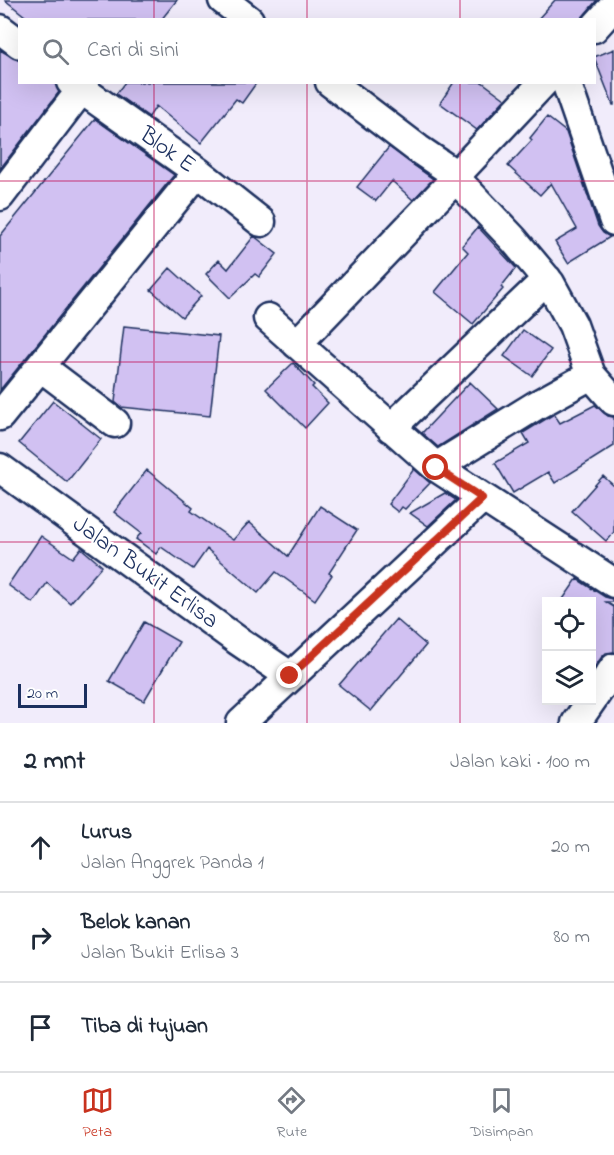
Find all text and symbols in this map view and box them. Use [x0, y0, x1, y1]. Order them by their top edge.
search box [18, 18, 596, 84]
icon: search [39, 35, 72, 68]
text: Cari di sini [87, 35, 179, 67]
street label: Blok E [131, 118, 202, 183]
route start [422, 454, 448, 480]
street label: Jalan Bukit Erlisa [64, 508, 226, 638]
map controls [542, 597, 596, 705]
button: locate [542, 597, 596, 651]
button: layers [542, 651, 596, 705]
route end [276, 662, 302, 688]
scale bar [18, 681, 87, 708]
text: 20 m [27, 682, 58, 706]
text: 2 mnt [24, 743, 85, 781]
text: Jalan kaki · 100 m [450, 748, 590, 777]
text: Lurus [81, 817, 132, 849]
icon: ahead [24, 831, 57, 864]
text: 20 m [551, 833, 590, 862]
text: Jalan Anggrek Panda 1 [81, 849, 264, 878]
text: Belok kanan [81, 907, 190, 939]
icon: right [24, 921, 57, 954]
text: 80 m [553, 923, 590, 952]
text: Jalan Bukit Erlisa 3 [81, 939, 239, 968]
icon: arrive [24, 1011, 57, 1044]
text: Tiba di tujuan [81, 1011, 208, 1043]
tab: Peta [81, 1084, 114, 1144]
tab: Rute [275, 1084, 308, 1144]
tab: Disimpan [470, 1084, 533, 1144]

